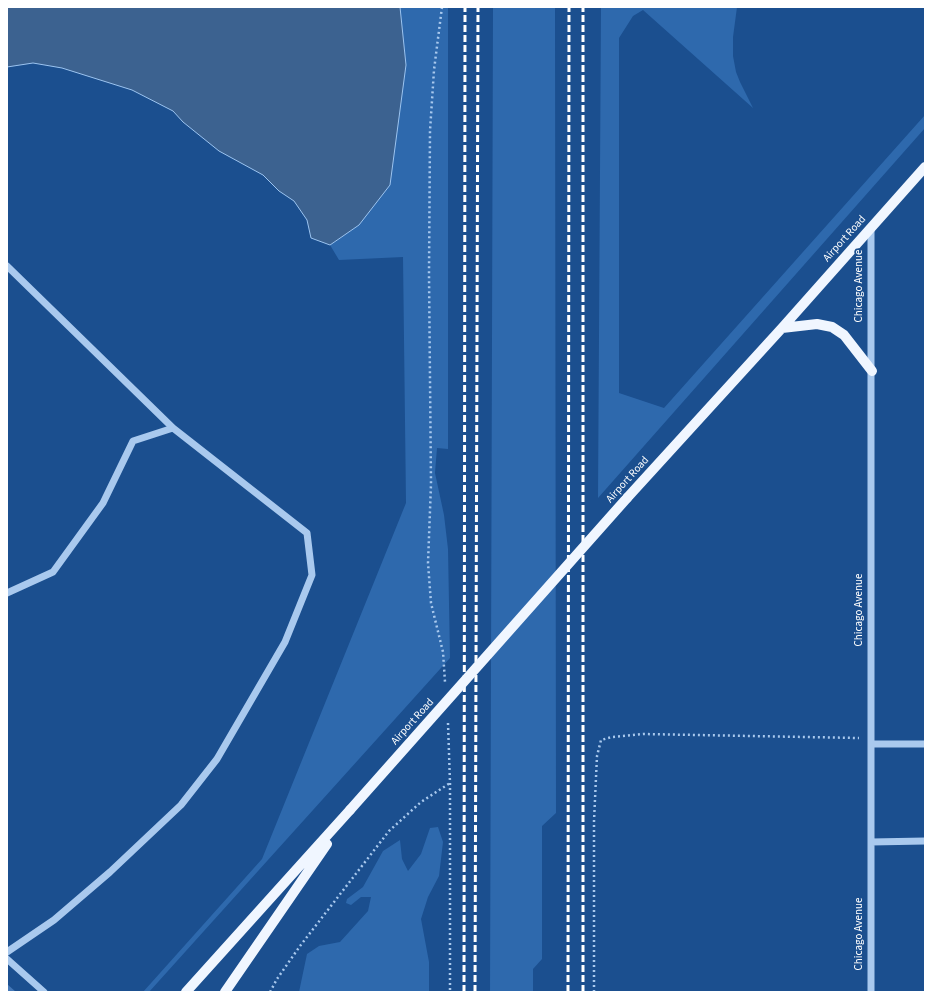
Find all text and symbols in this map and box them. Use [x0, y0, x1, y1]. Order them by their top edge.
street label: Airport Road [821, 213, 869, 265]
street label: Chicago Avenue [853, 250, 867, 322]
street label: Airport Road [604, 454, 652, 506]
street label: Chicago Avenue [853, 574, 867, 646]
street label: Airport Road [389, 696, 437, 748]
street label: Chicago Avenue [853, 898, 867, 970]

